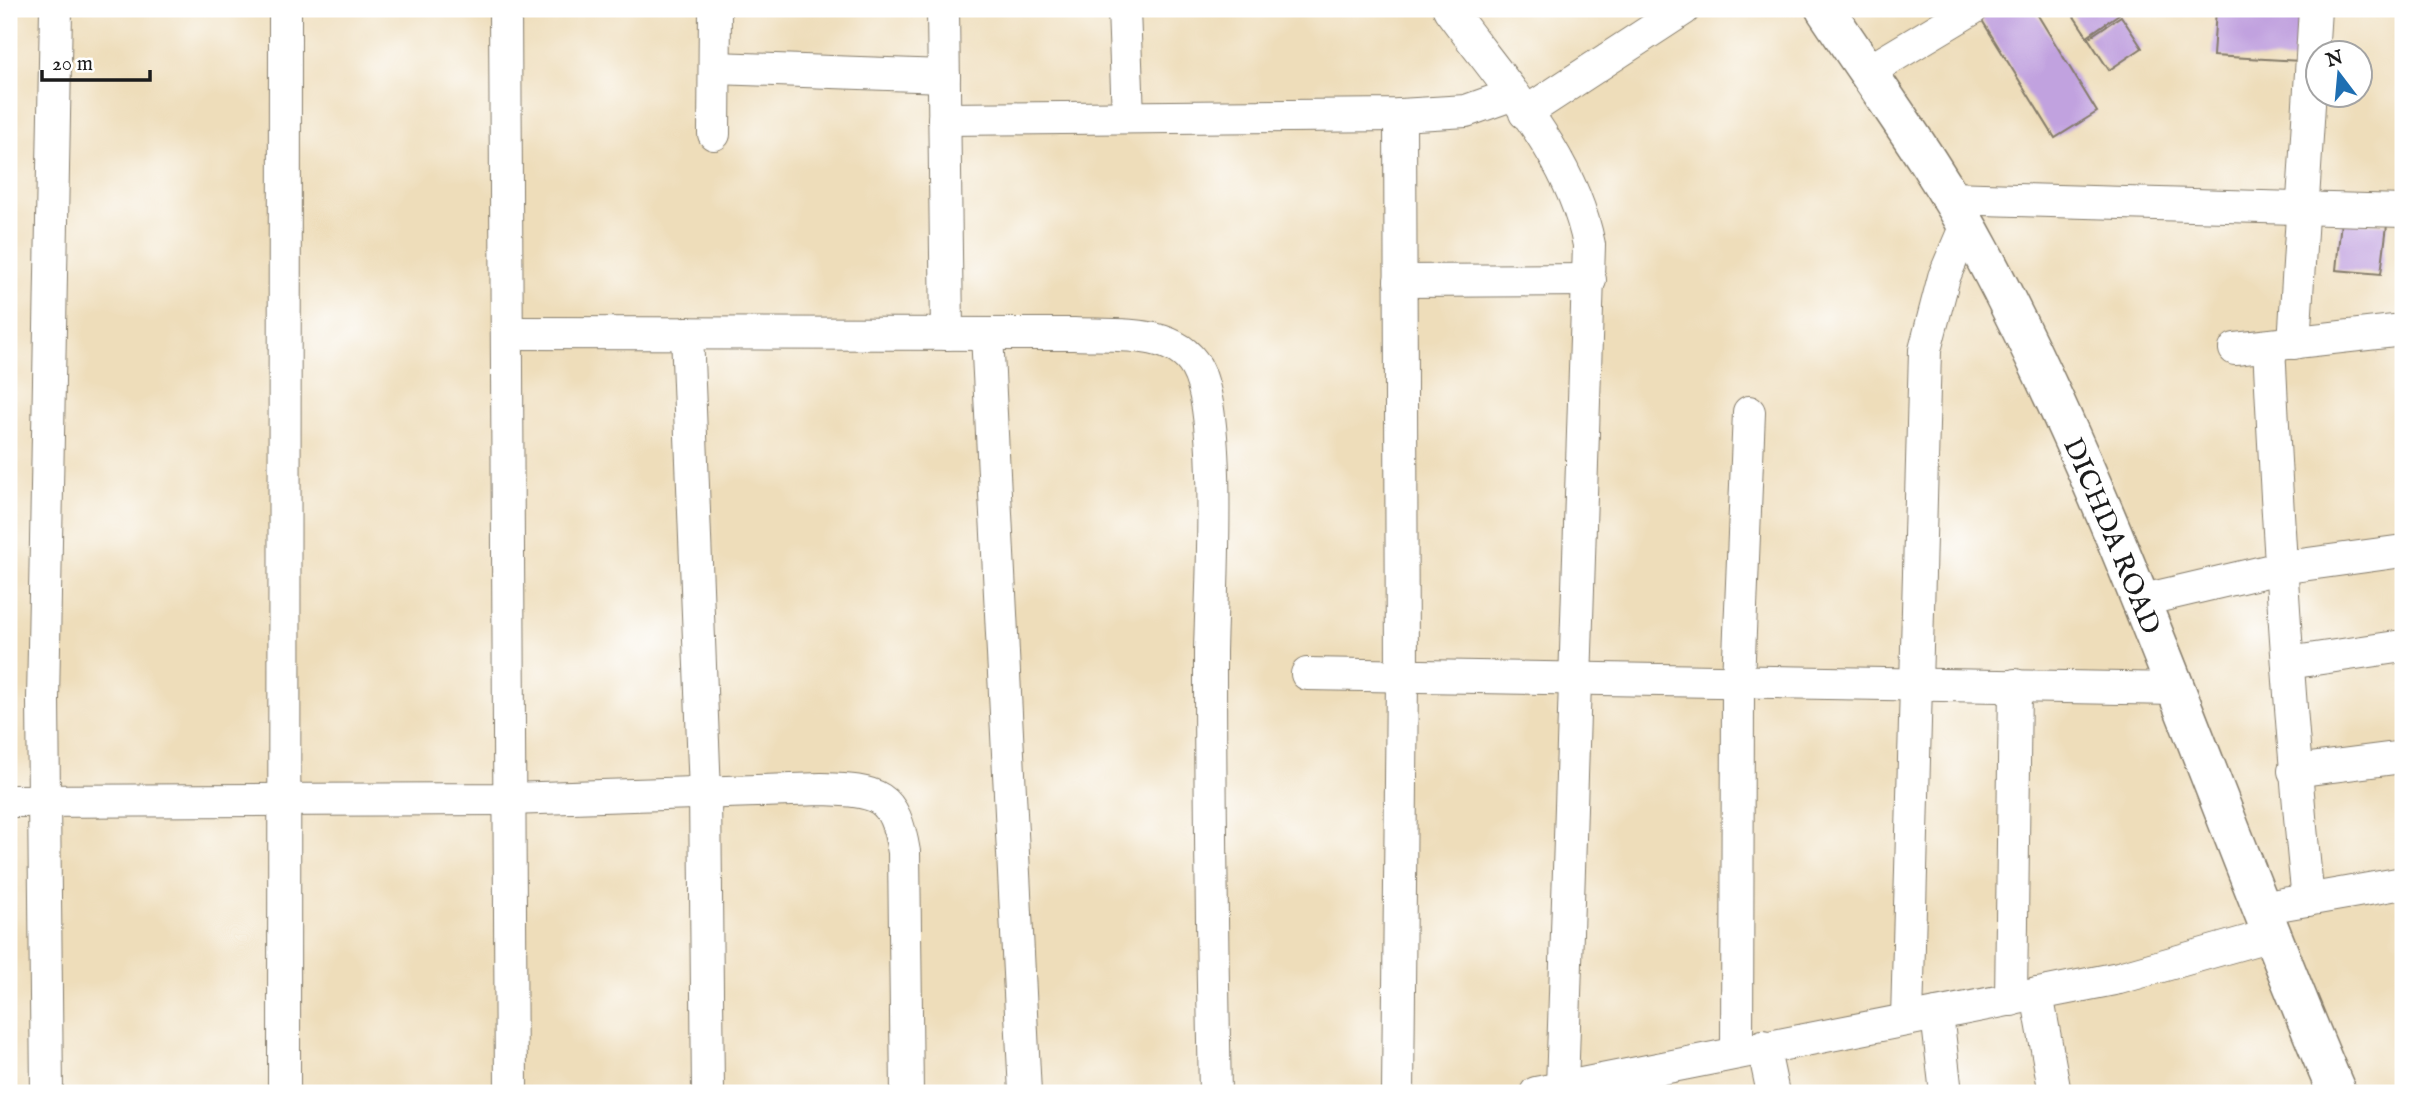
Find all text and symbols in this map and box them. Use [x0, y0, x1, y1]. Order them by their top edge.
scale bar [42, 38, 150, 82]
north arrow [2304, 38, 2374, 108]
text: N [2323, 46, 2347, 74]
text: 20 m [52, 51, 93, 78]
street label: DICHDA ROAD [2054, 433, 2167, 640]

